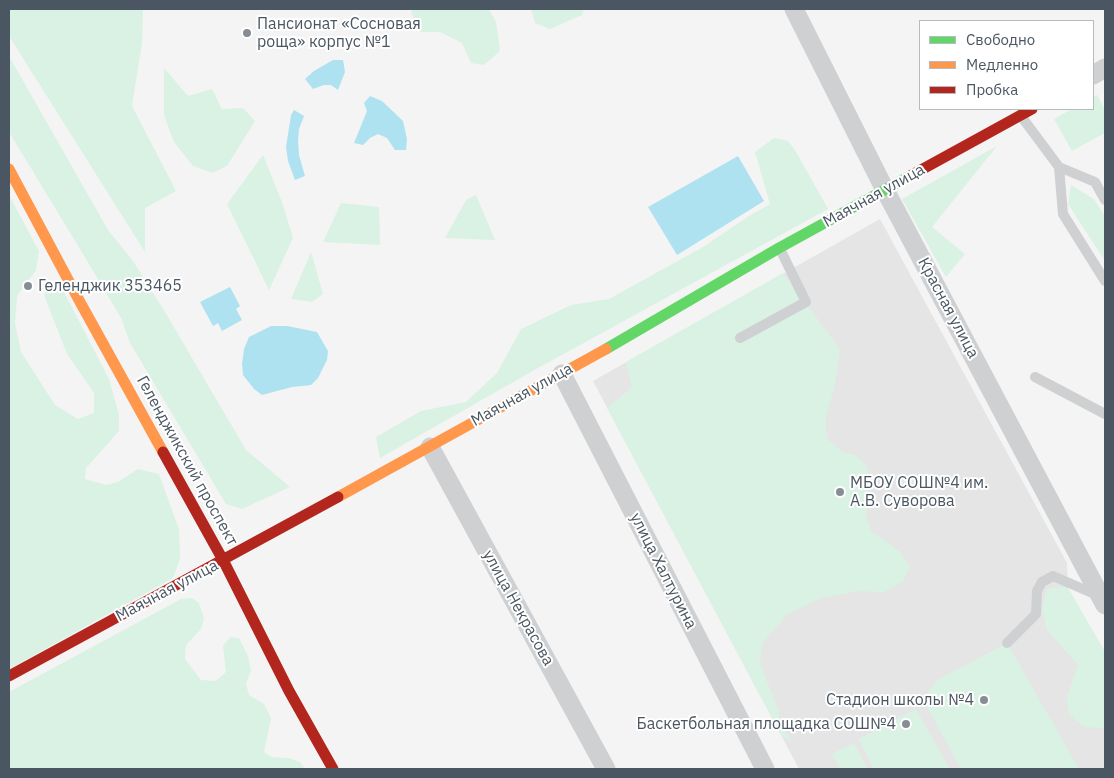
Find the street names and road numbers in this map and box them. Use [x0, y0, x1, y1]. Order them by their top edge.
street label: Маячная улица [820, 160, 928, 232]
street label: Красная улица [913, 254, 983, 362]
street label: Маячная улица [468, 359, 576, 431]
street label: Геленджикский проспект [132, 373, 242, 549]
street label: улица Халтурина [625, 510, 701, 632]
street label: улица Некрасова [478, 547, 558, 669]
street label: Маячная улица [112, 556, 222, 626]

